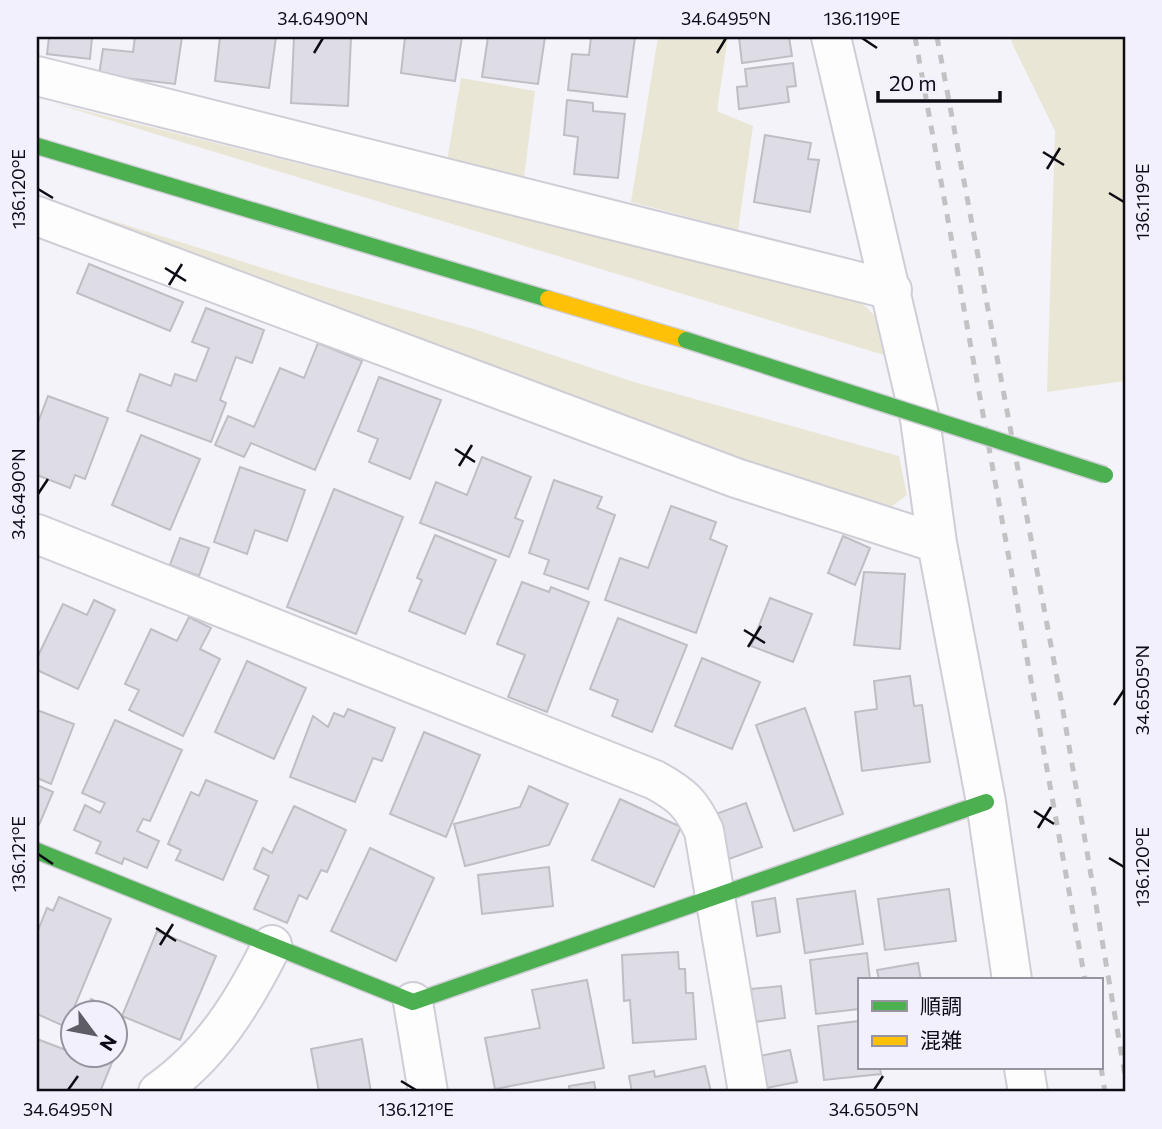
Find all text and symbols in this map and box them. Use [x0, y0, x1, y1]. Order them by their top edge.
text: 34.6490°N [277, 7, 369, 29]
text: 34.6495°N [681, 7, 771, 29]
text: 136.119°E [824, 7, 900, 29]
scale bar [878, 60, 1001, 104]
text: 20 m [889, 70, 937, 95]
text: 136.120°E [7, 149, 29, 229]
text: 136.119°E [1131, 164, 1153, 240]
text: 34.6490°N [7, 448, 29, 540]
text: 34.6505°N [1131, 645, 1153, 735]
text: 136.121°E [7, 816, 29, 892]
text: 136.120°E [1131, 827, 1153, 907]
legend [858, 978, 1102, 1070]
text: 順調 [920, 993, 962, 1018]
north arrow [60, 1000, 130, 1070]
text: 混雑 [920, 1027, 962, 1052]
text: N [95, 1031, 122, 1055]
text: 34.6495°N [23, 1098, 113, 1120]
text: 136.121°E [378, 1098, 454, 1120]
text: 34.6505°N [829, 1098, 919, 1120]

